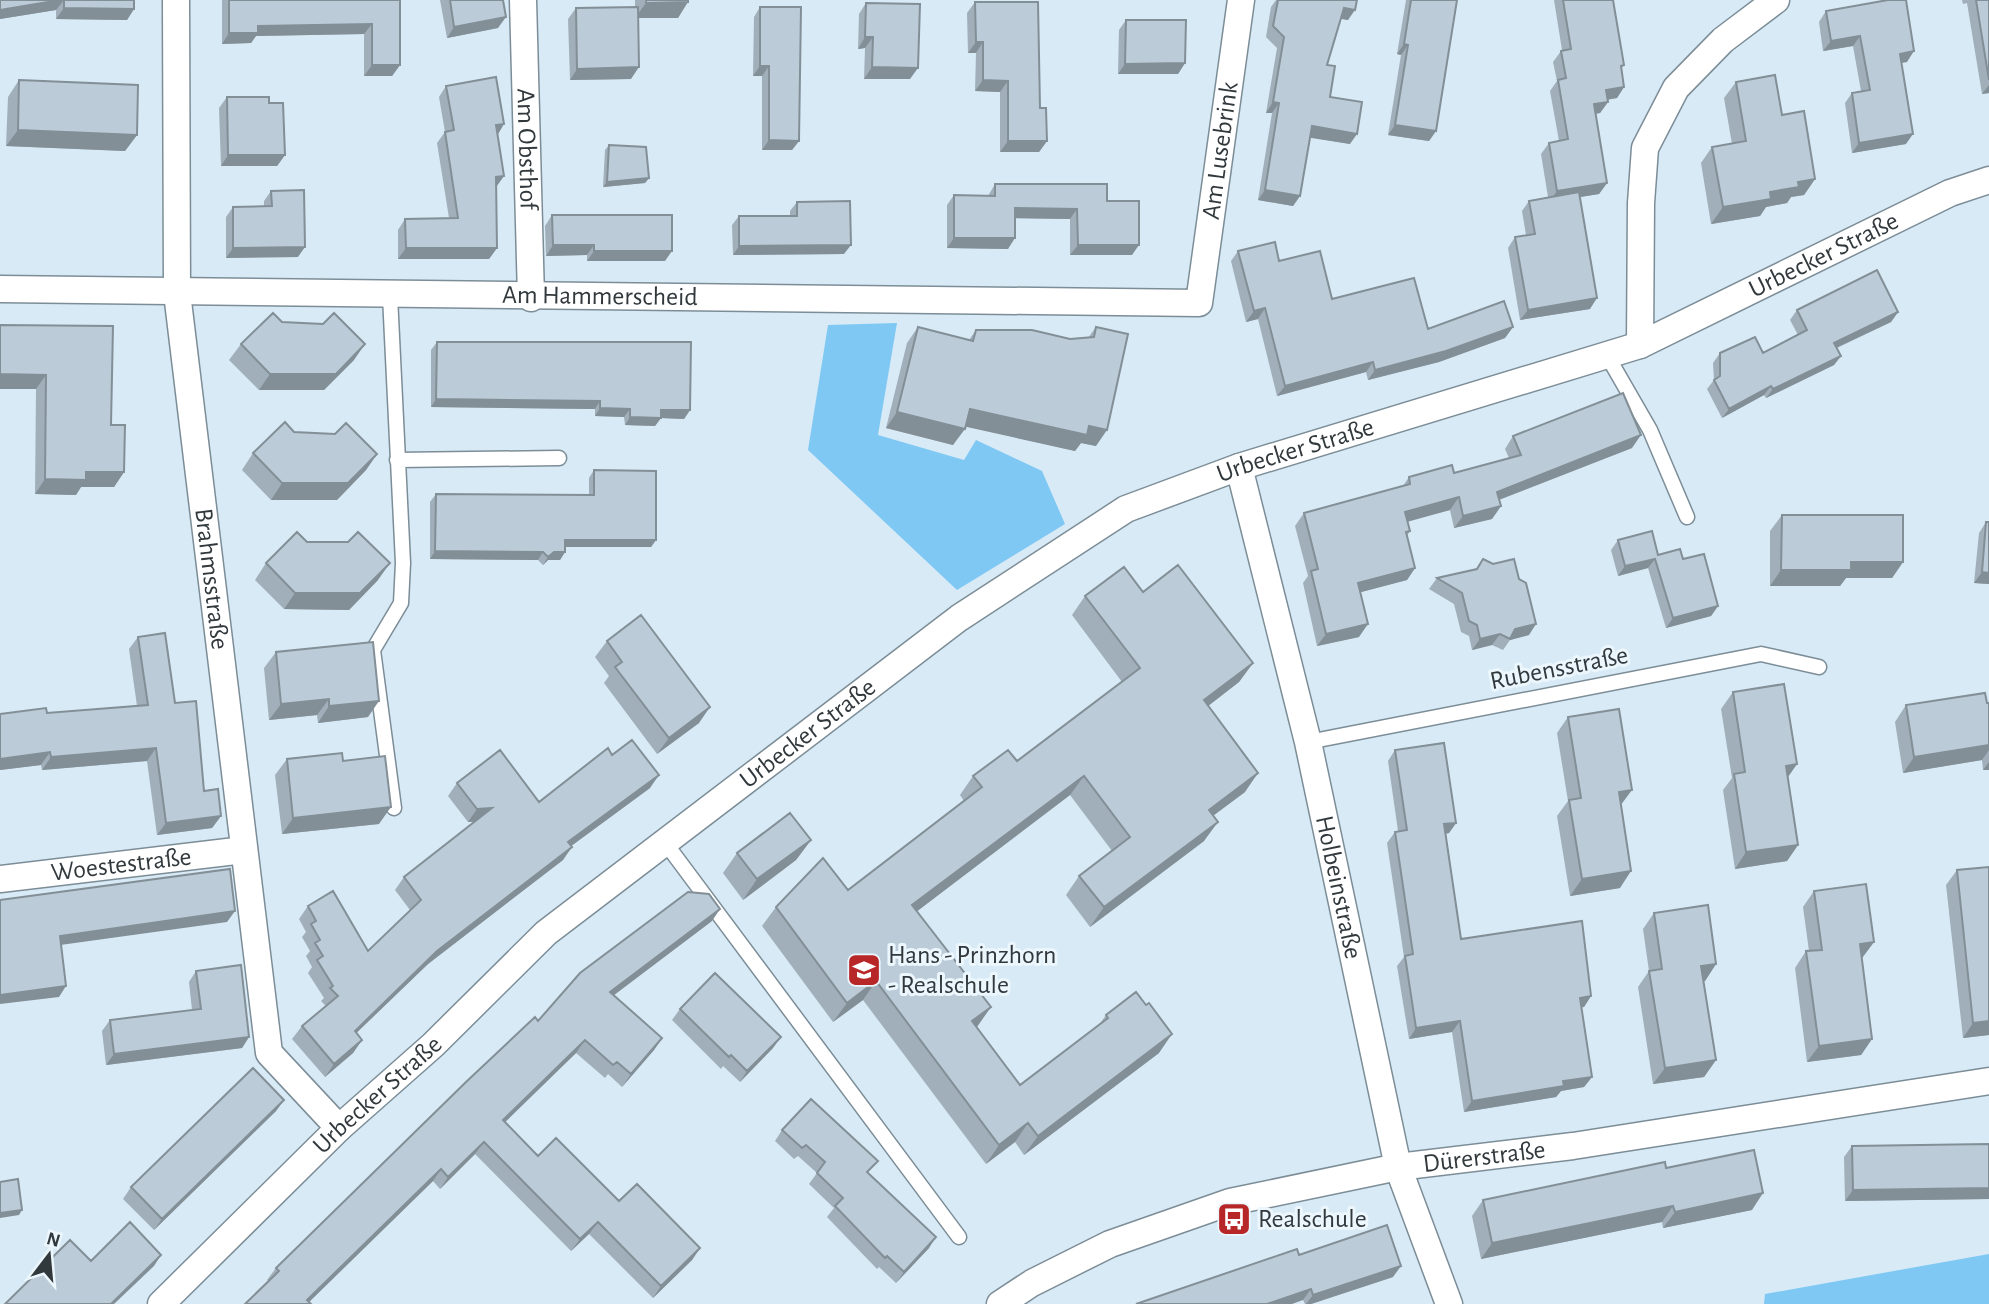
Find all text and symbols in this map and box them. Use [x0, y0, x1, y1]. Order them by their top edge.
street label: Am Lusebrink [1198, 80, 1243, 221]
street label: Am Obsthof [512, 88, 542, 212]
street label: Urbecker Straße [1745, 207, 1903, 302]
street label: Am Hammerscheid [502, 282, 698, 310]
street label: Urbecker Straße [1213, 414, 1377, 487]
street label: Brahmsstraße [190, 507, 233, 651]
street label: Rubensstraße [1488, 642, 1630, 694]
street label: Urbecker Straße [735, 674, 880, 793]
street label: Holbeinstraße [1311, 813, 1367, 961]
street label: Woestestraße [50, 843, 193, 886]
place label: Hans - Prinzhorn - Realschule [888, 942, 1056, 998]
school or university icon: Hans - Prinzhorn - Realschule [845, 951, 883, 989]
street label: Urbecker Straße [308, 1031, 447, 1159]
street label: Dürerstraße [1421, 1136, 1547, 1177]
bus stop icon: Realschule [1215, 1200, 1253, 1238]
place label: Realschule [1258, 1206, 1367, 1232]
north arrow [14, 1220, 84, 1290]
text: N [44, 1229, 62, 1251]

